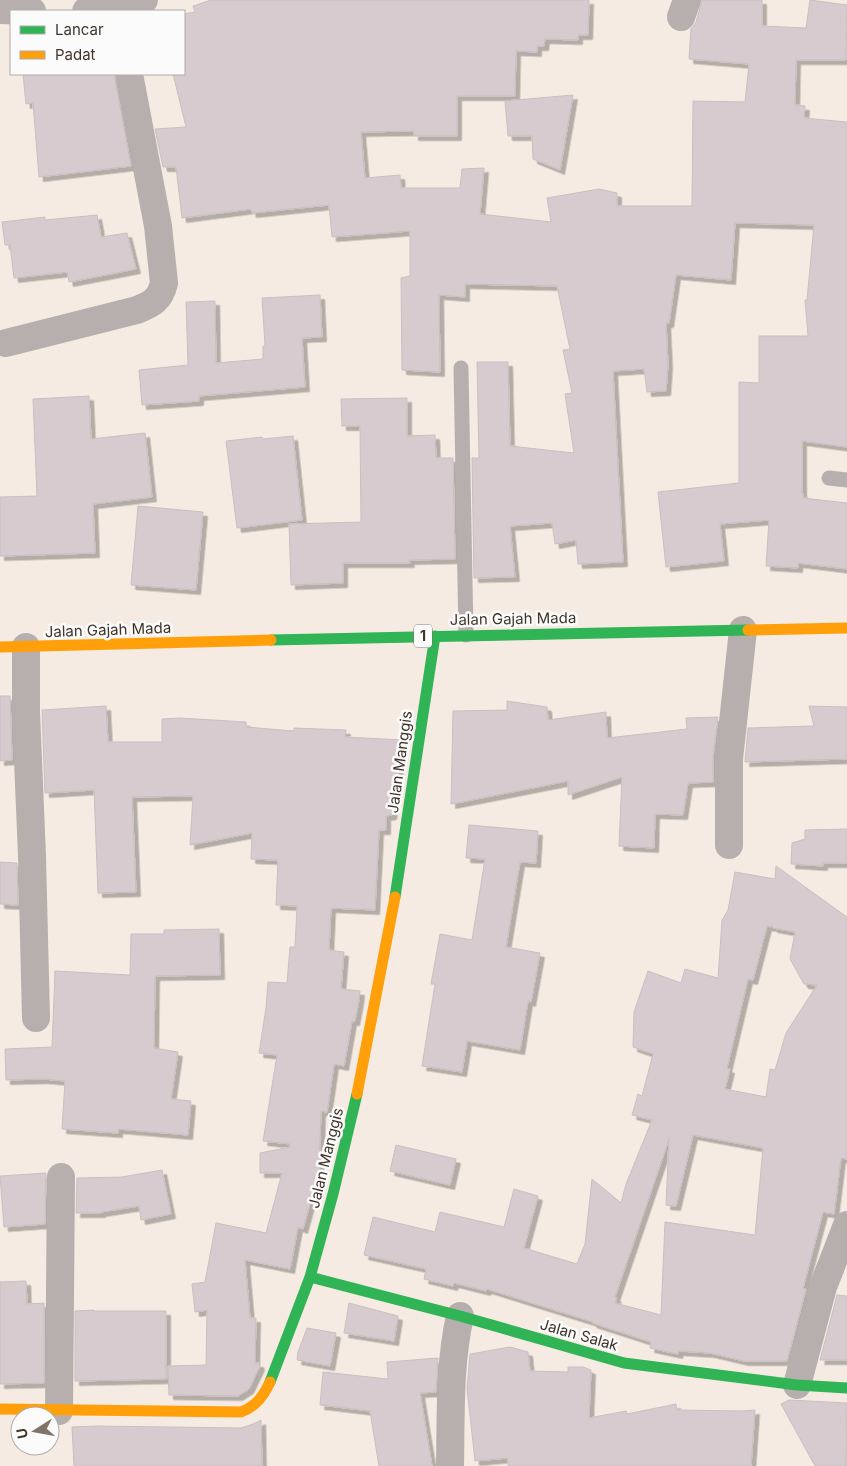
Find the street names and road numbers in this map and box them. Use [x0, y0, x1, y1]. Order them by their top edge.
street label: Jalan Gajah Mada [450, 608, 576, 629]
street label: Jalan Gajah Mada [44, 618, 172, 641]
road number: 1 [414, 624, 432, 648]
street label: Jalan Manggis [383, 710, 416, 814]
street label: Jalan Manggis [304, 1106, 347, 1210]
street label: Jalan Salak [538, 1314, 621, 1355]

